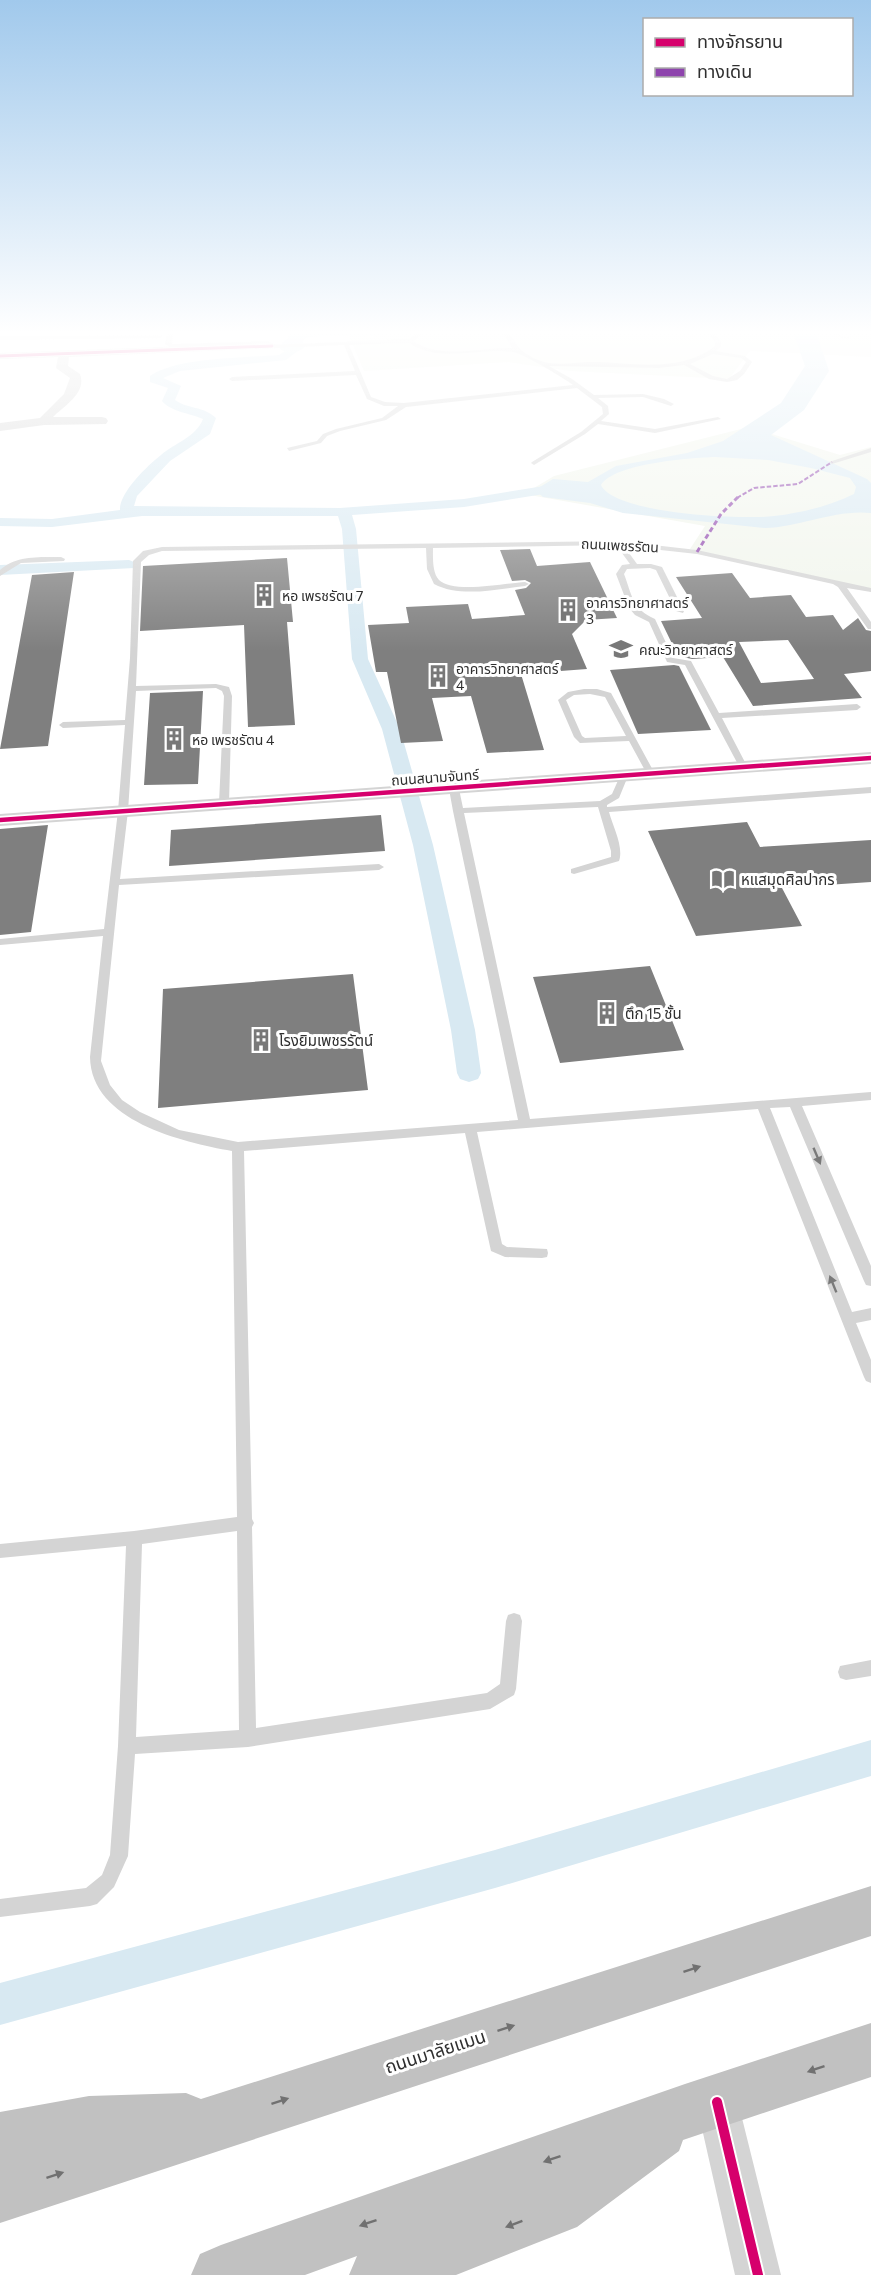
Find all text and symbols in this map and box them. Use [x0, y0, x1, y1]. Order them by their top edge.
legend [643, 18, 853, 96]
text: ทางจักรยาน [697, 30, 783, 52]
text: ทางเดิน [697, 60, 752, 82]
street label: ถนนเพชรรัตน [581, 534, 659, 556]
building icon: หอ เพรชรัตน 7 [251, 582, 277, 608]
place label: หอ เพรชรัตน 7 [282, 587, 363, 604]
place label: อาคารวิทยาศาสตร์ 3 [586, 594, 689, 627]
building icon: อาคารวิทยาศาสตร์ 3 [555, 597, 581, 623]
school or university icon: คณะวิทยาศาสตร์ [608, 636, 634, 662]
place label: คณะวิทยาศาสตร์ [639, 641, 733, 658]
place label: อาคารวิทยาศาสตร์ 4 [456, 660, 559, 693]
building icon: อาคารวิทยาศาสตร์ 4 [425, 663, 451, 689]
building icon: หอ เพรชรัตน 4 [161, 726, 187, 752]
place label: หอ เพรชรัตน 4 [192, 731, 275, 748]
street label: ถนนสนามจันทร์ [391, 765, 480, 789]
library icon: หแสมุดศิลปากร [710, 866, 736, 892]
place label: หแสมุดศิลปากร [741, 870, 835, 889]
building icon: ตึก 15 ชั้น [594, 1000, 620, 1026]
place label: ตึก 15 ชั้น [625, 1004, 682, 1022]
building icon: โรงยิมเพชรรัตน์ [248, 1027, 274, 1053]
place label: โรงยิมเพชรรัตน์ [279, 1031, 373, 1049]
one-way arrow [813, 1147, 822, 1164]
one-way arrow [828, 1274, 838, 1292]
one-way arrow [683, 1963, 701, 1973]
one-way arrow [497, 2023, 515, 2033]
street label: ถนนมาลัยแมน [382, 2024, 488, 2078]
one-way arrow [807, 2064, 825, 2074]
one-way arrow [271, 2096, 289, 2105]
one-way arrow [542, 2154, 560, 2164]
one-way arrow [47, 2170, 65, 2180]
one-way arrow [358, 2219, 376, 2229]
one-way arrow [505, 2220, 523, 2229]

